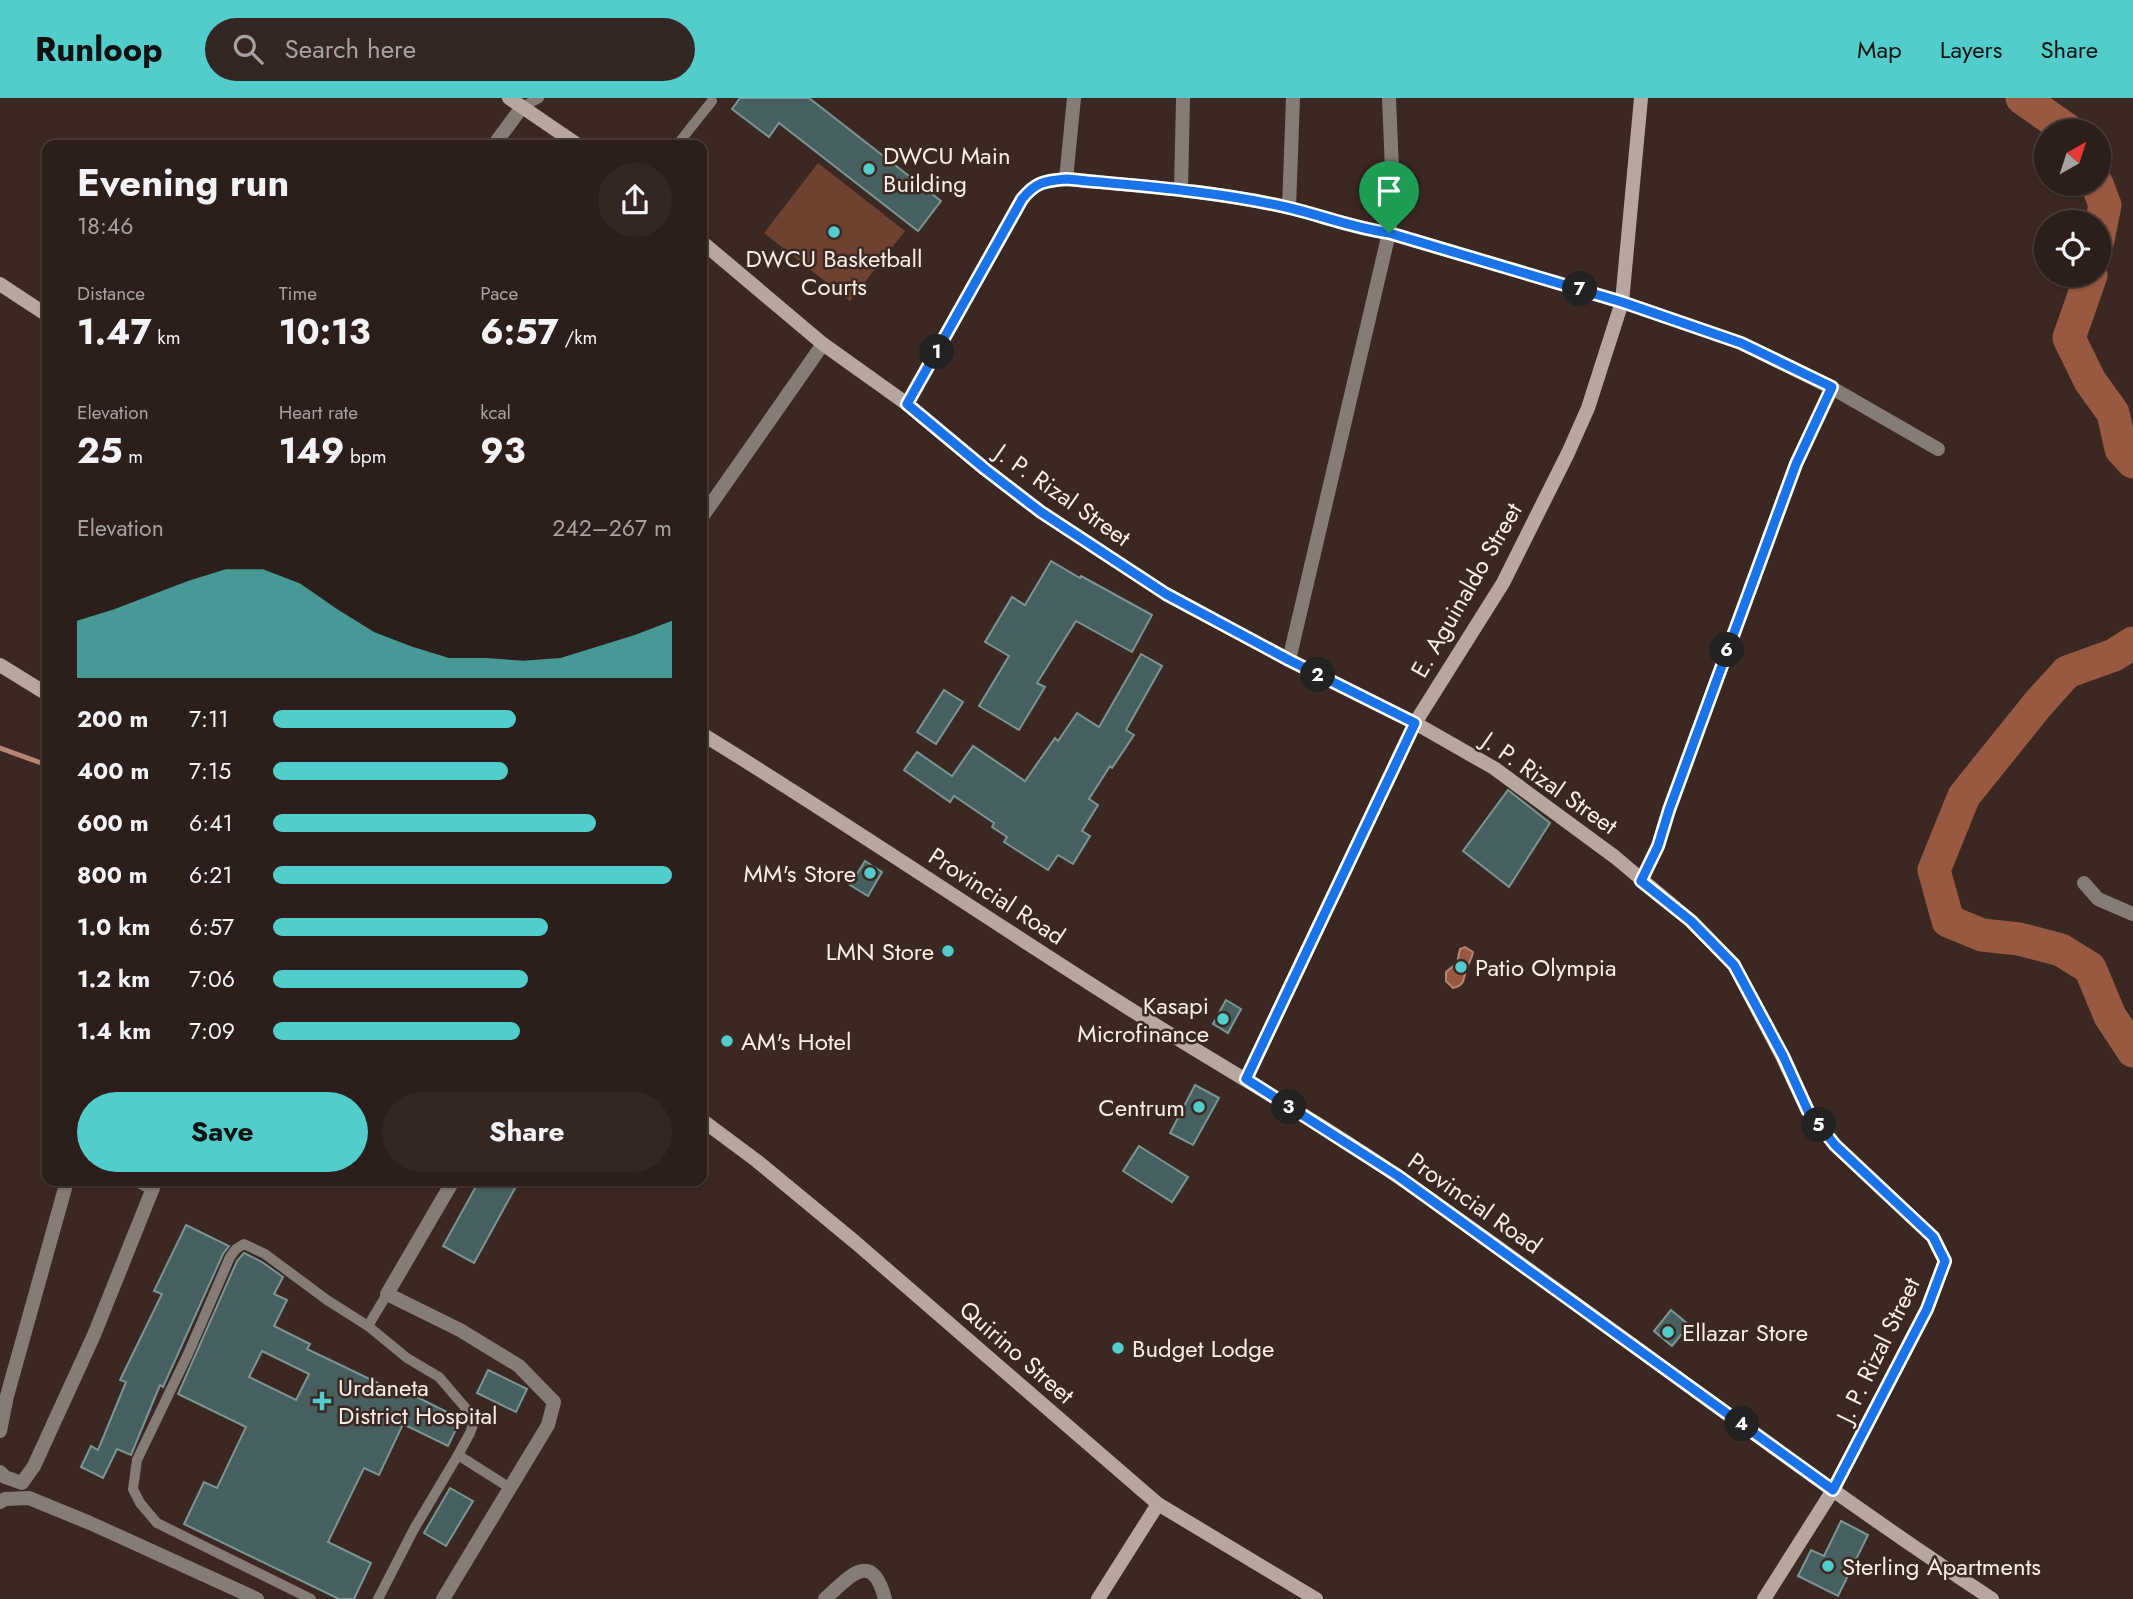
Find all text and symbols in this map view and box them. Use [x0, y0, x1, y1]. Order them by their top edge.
search box [205, 18, 695, 81]
text: Runloop [35, 26, 163, 73]
icon: search [229, 30, 267, 68]
text: Search here [285, 30, 416, 68]
text: Map [1857, 32, 1902, 67]
text: Layers [1940, 32, 2002, 67]
text: Share [2040, 32, 2098, 67]
north arrow [2034, 119, 2110, 196]
map controls [2034, 119, 2111, 287]
place label: DWCU Main Building [883, 138, 1011, 201]
text: Evening run [77, 155, 289, 210]
marker: DWCU Main Building [861, 161, 877, 177]
pin [1359, 161, 1419, 233]
button: share [598, 163, 672, 237]
icon: arrive [1370, 172, 1408, 210]
text: 18:46 [77, 209, 133, 243]
button: locate [2034, 210, 2111, 287]
marker: DWCU Basketball Courts [826, 224, 842, 240]
place label: DWCU Basketball Courts [746, 241, 922, 304]
pin: 7 [1562, 272, 1598, 306]
text: 7 [1574, 275, 1585, 302]
text: Distance [77, 280, 145, 307]
text: Time [279, 280, 317, 307]
text: Pace [480, 280, 518, 307]
text: 1.47 [77, 307, 152, 357]
text: 10:13 [279, 307, 370, 357]
text: 6:57 [480, 307, 559, 357]
text: km [152, 324, 181, 351]
text: /km [559, 324, 597, 351]
pin: 1 [920, 334, 954, 370]
text: 1 [932, 338, 941, 365]
text: Elevation [77, 399, 149, 426]
text: Heart rate [279, 399, 358, 426]
text: kcal [480, 399, 511, 426]
text: 25 [77, 426, 123, 476]
text: 149 [279, 426, 344, 476]
text: 93 [480, 426, 525, 476]
street label: J. P. Rizal Street [986, 434, 1138, 555]
text: m [123, 443, 143, 470]
text: bpm [344, 443, 387, 470]
street label: E. Aguinaldo Street [1402, 496, 1530, 684]
text: Elevation [77, 511, 164, 545]
text: 242–267 m [552, 511, 672, 545]
pin: 6 [1710, 632, 1744, 668]
text: 6 [1720, 636, 1733, 663]
pin: 2 [1300, 658, 1336, 692]
text: 2 [1311, 661, 1324, 688]
text: 200 m [77, 702, 148, 736]
text: 7:11 [189, 702, 229, 736]
street label: J. P. Rizal Street [1473, 722, 1625, 843]
text: 400 m [77, 754, 149, 788]
text: 7:15 [189, 754, 231, 788]
text: 600 m [77, 806, 149, 840]
text: 6:41 [189, 806, 233, 840]
street label: Provincial Road [922, 839, 1072, 953]
place label: MM's Store [744, 856, 856, 891]
text: 800 m [77, 858, 148, 892]
text: 6:21 [189, 858, 233, 892]
marker: MM's Store [862, 865, 878, 881]
text: 1.0 km [77, 910, 150, 944]
text: 6:57 [189, 910, 234, 944]
place label: LMN Store [826, 934, 934, 969]
marker: LMN Store [940, 943, 956, 959]
place label: Patio Olympia [1475, 950, 1617, 985]
marker: Patio Olympia [1453, 959, 1469, 975]
text: 1.2 km [77, 962, 150, 996]
text: 7:06 [189, 962, 235, 996]
place label: Kasapi Microfinance [1077, 988, 1209, 1051]
marker: Kasapi Microfinance [1215, 1011, 1231, 1027]
text: 1.4 km [77, 1014, 151, 1048]
text: 7:09 [189, 1014, 235, 1048]
place label: AM's Hotel [741, 1024, 852, 1059]
marker: AM's Hotel [719, 1033, 735, 1049]
place label: Centrum [1098, 1090, 1185, 1125]
pin: 3 [1272, 1090, 1306, 1124]
button: Save [77, 1092, 368, 1172]
button: Share [382, 1092, 672, 1172]
text: 3 [1283, 1093, 1294, 1120]
marker: Centrum [1191, 1099, 1207, 1115]
pin: 5 [1801, 1108, 1836, 1142]
text: 5 [1812, 1111, 1825, 1138]
street label: Provincial Road [1401, 1144, 1549, 1262]
street label: J. P. Rizal Street [1826, 1271, 1929, 1431]
street label: Quirino Street [952, 1292, 1082, 1412]
place label: Ellazar Store [1682, 1315, 1808, 1350]
marker: Ellazar Store [1660, 1324, 1676, 1340]
place label: Budget Lodge [1132, 1331, 1274, 1366]
marker: Budget Lodge [1110, 1340, 1126, 1356]
place label: Urdaneta District Hospital [338, 1370, 498, 1433]
marker: Urdaneta District Hospital [312, 1391, 332, 1411]
pin: 4 [1724, 1406, 1760, 1442]
text: 4 [1735, 1410, 1748, 1437]
place label: Sterling Apartments [1842, 1549, 2041, 1584]
marker: Sterling Apartments [1820, 1558, 1836, 1574]

